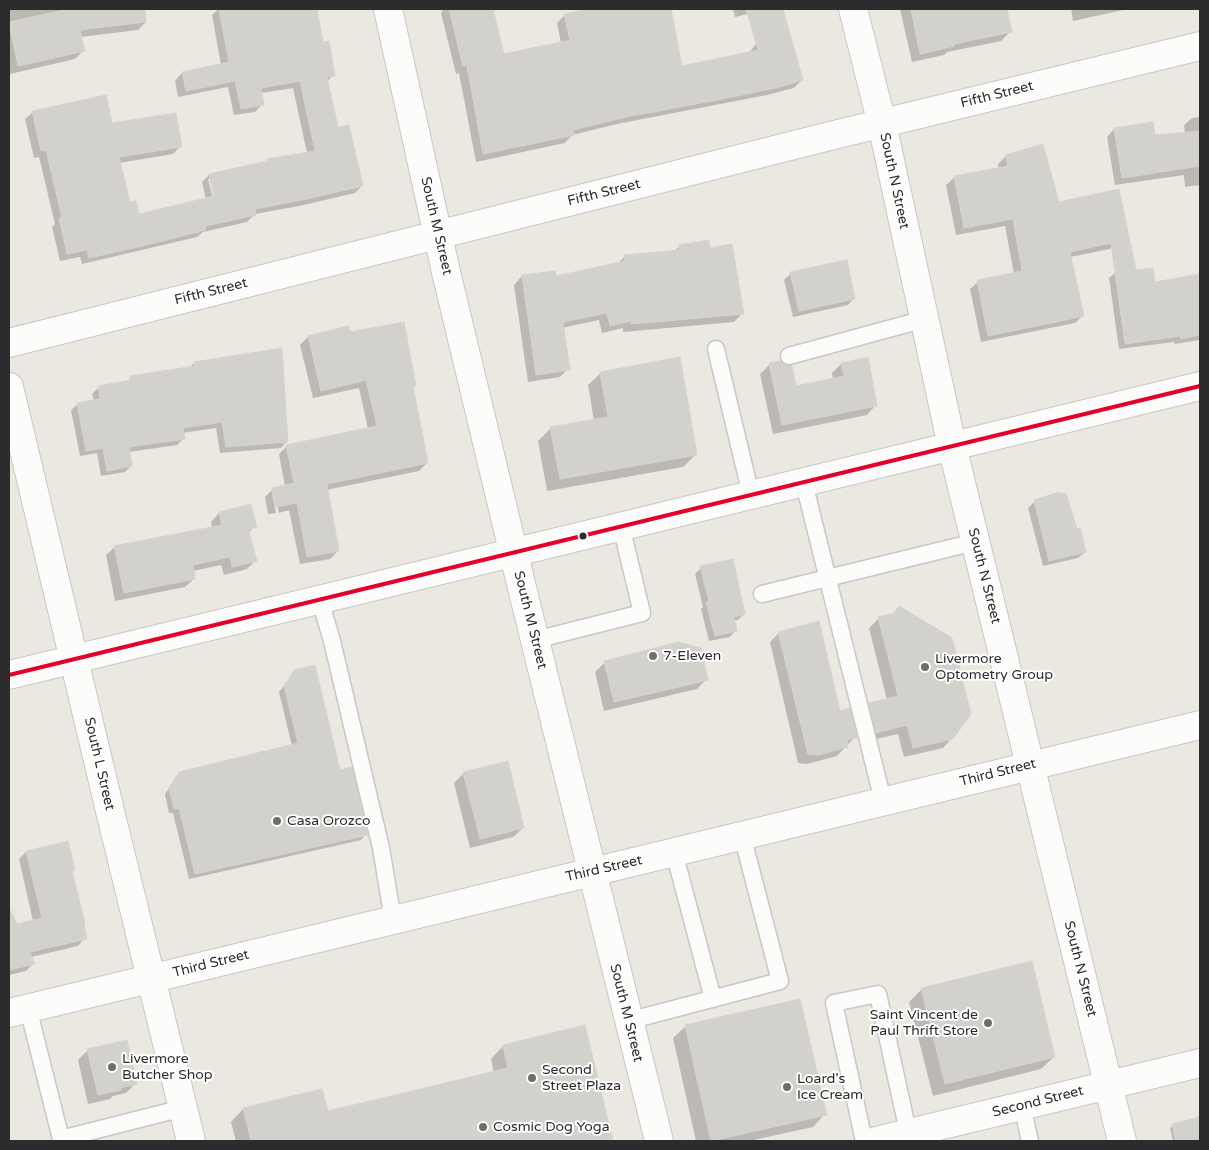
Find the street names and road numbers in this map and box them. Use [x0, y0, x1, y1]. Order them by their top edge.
street label: Fifth Street [959, 78, 1035, 112]
street label: South N Street [876, 131, 912, 231]
street label: South M Street [417, 175, 455, 277]
street label: Fifth Street [566, 176, 642, 210]
street label: Fifth Street [173, 275, 249, 309]
street label: South N Street [964, 526, 1004, 626]
street label: South M Street [510, 569, 550, 671]
street label: South L Street [80, 716, 118, 812]
street label: Third Street [958, 755, 1038, 791]
street label: Third Street [564, 852, 644, 886]
street label: South N Street [1060, 919, 1100, 1019]
street label: Third Street [171, 946, 251, 982]
street label: South M Street [606, 962, 646, 1064]
street label: Second Street [991, 1083, 1085, 1121]

